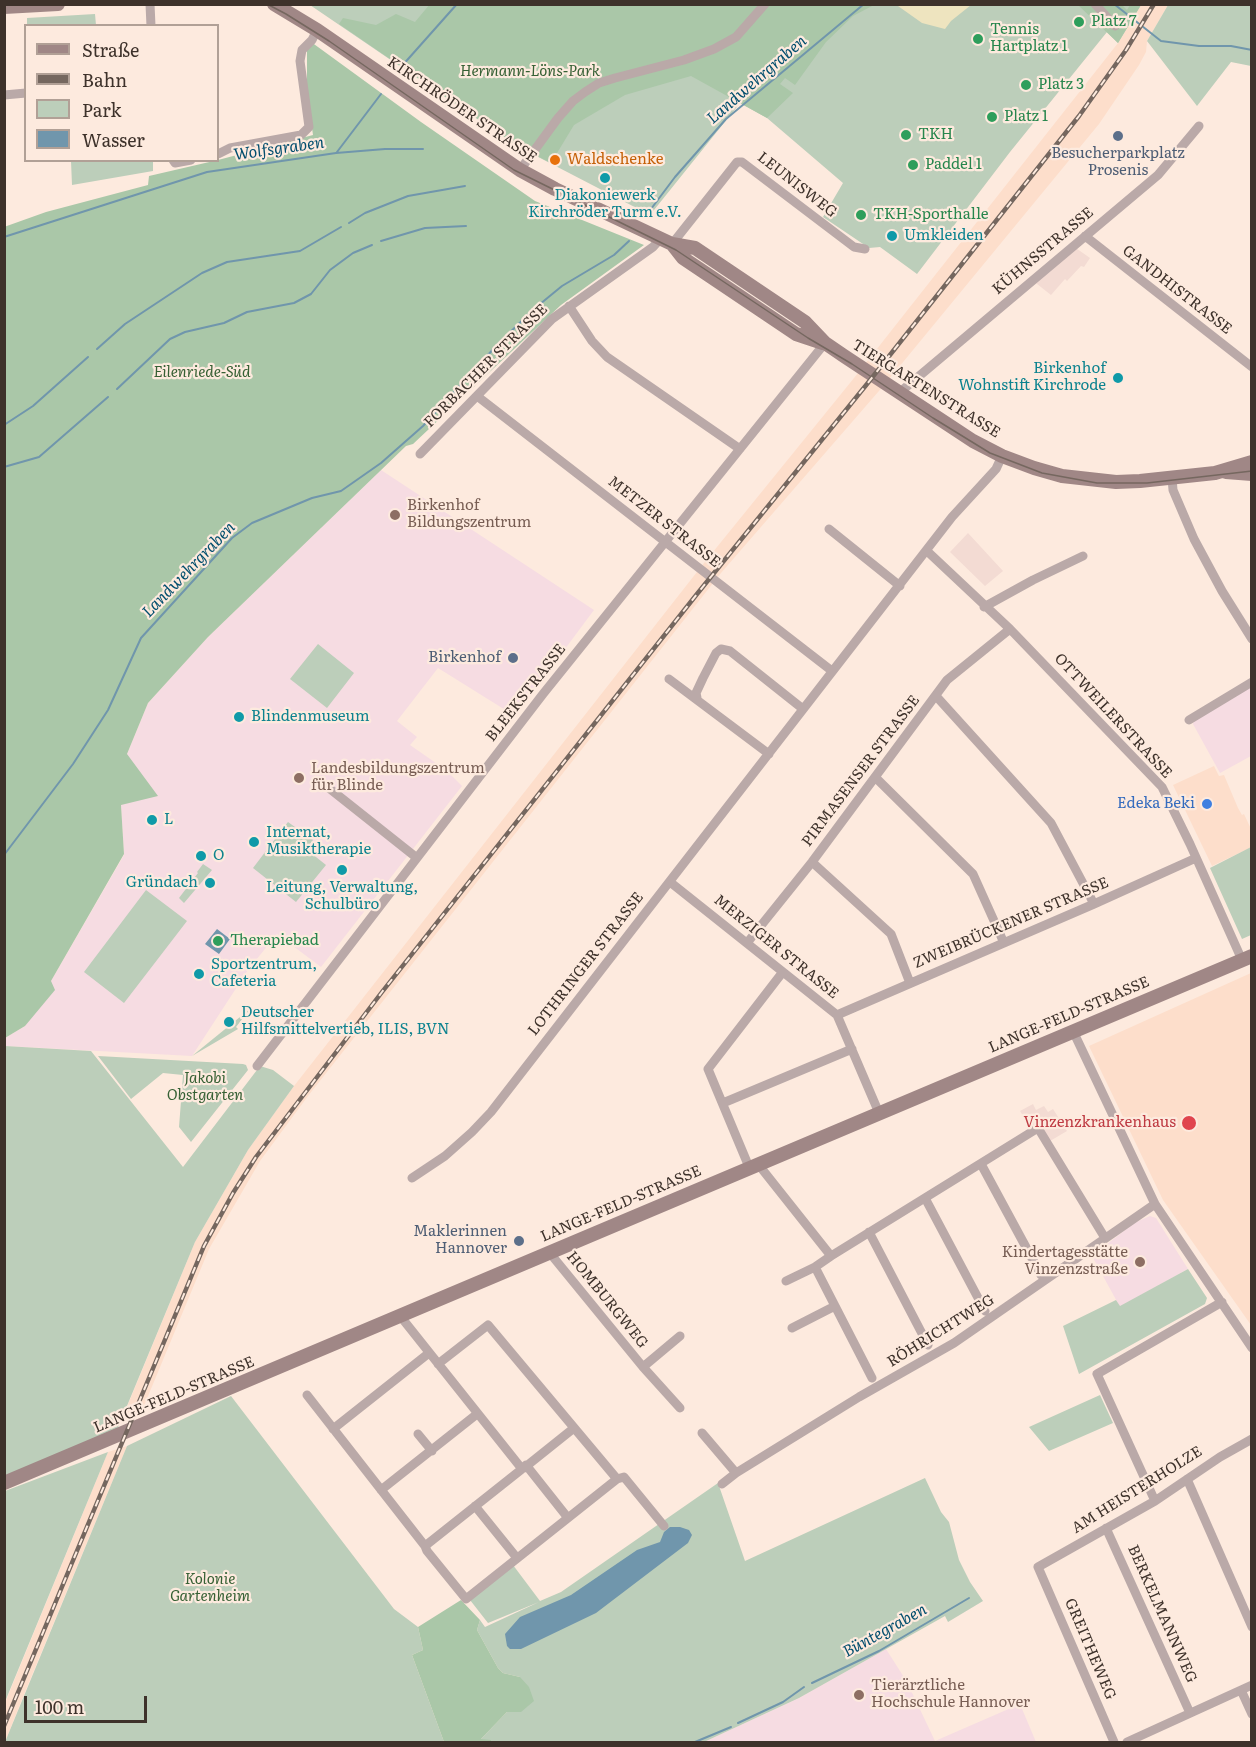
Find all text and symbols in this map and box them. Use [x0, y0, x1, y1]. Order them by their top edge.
place label: Platz 7 [1091, 13, 1137, 31]
marker: Platz 7 [1072, 15, 1086, 29]
place label: Tennis Hartplatz 1 [990, 21, 1067, 56]
legend [24, 24, 219, 162]
water label: Landwehrgraben [703, 32, 811, 128]
marker: Tennis Hartplatz 1 [971, 32, 985, 46]
text: Straße [82, 36, 139, 63]
street label: KIRCHRÖDER STRASSE [384, 53, 540, 167]
park label: Hermann-Löns-Park [460, 63, 600, 81]
text: Bahn [82, 66, 127, 93]
place label: Platz 3 [1038, 76, 1084, 94]
marker: Platz 3 [1019, 78, 1033, 92]
text: Park [82, 96, 121, 123]
place label: Platz 1 [1004, 108, 1048, 126]
marker: Platz 1 [985, 110, 999, 124]
text: Wasser [82, 126, 145, 153]
place label: TKH [918, 126, 953, 144]
marker: TKH [899, 128, 913, 142]
marker: Besucherparkplatz Prosenis [1111, 129, 1125, 143]
water label: Wolfsgraben [233, 133, 325, 165]
place label: Besucherparkplatz Prosenis [1051, 145, 1185, 180]
street label: LEUNISWEG [754, 148, 840, 222]
place label: Waldschenke [567, 151, 664, 169]
marker: Waldschenke [548, 153, 562, 167]
place label: Paddel 1 [925, 156, 982, 174]
marker: Paddel 1 [906, 158, 920, 172]
marker: Diakoniewerk Kirchröder Turm e.V. [598, 171, 612, 185]
place label: Diakoniewerk Kirchröder Turm e.V. [528, 187, 682, 222]
street label: KÜHNSSTRASSE [989, 204, 1097, 298]
place label: TKH-Sporthalle [873, 206, 989, 224]
marker: TKH-Sporthalle [854, 208, 868, 222]
place label: Umkleiden [904, 227, 984, 245]
marker: Umkleiden [885, 229, 899, 243]
street label: GANDHISTRASSE [1119, 242, 1235, 338]
street label: FORBACHER STRASSE [420, 300, 552, 432]
street label: TIERGARTENSTRASSE [849, 336, 1003, 442]
place label: Birkenhof Wohnstift Kirchrode [958, 360, 1106, 395]
park label: Eilenriede-Süd [153, 364, 251, 382]
marker: Birkenhof Wohnstift Kirchrode [1111, 371, 1125, 385]
street label: METZER STRASSE [604, 473, 724, 571]
place label: Birkenhof Bildungszentrum [407, 497, 531, 532]
marker: Birkenhof Bildungszentrum [388, 508, 402, 522]
water label: Landwehrgraben [139, 518, 239, 622]
street label: BLEEKSTRASSE [482, 641, 570, 745]
place label: Birkenhof [428, 649, 501, 667]
street label: OTTWEILERSTRASSE [1050, 650, 1176, 782]
marker: Birkenhof [506, 651, 520, 665]
street label: PIRMASENSER STRASSE [798, 692, 924, 850]
place label: Blindenmuseum [251, 708, 369, 726]
marker: Blindenmuseum [232, 710, 246, 724]
place label: Landesbildungszentrum für Blinde [311, 760, 485, 795]
marker: Landesbildungszentrum für Blinde [292, 771, 306, 785]
place label: Edeka Beki [1117, 795, 1195, 813]
marker: Edeka Beki [1200, 797, 1214, 811]
place label: L [164, 811, 174, 829]
marker: L [145, 813, 159, 827]
place label: Internat, Musiktherapie [266, 824, 371, 859]
marker: Internat, Musiktherapie [247, 835, 261, 849]
place label: O [213, 847, 224, 865]
marker: O [194, 849, 208, 863]
marker: Leitung, Verwaltung, Schulbüro [335, 863, 349, 877]
place label: Gründach [126, 874, 198, 892]
street label: ZWEIBRÜCKENER STRASSE [911, 874, 1111, 972]
marker: Gründach [203, 876, 217, 890]
place label: Leitung, Verwaltung, Schulbüro [266, 879, 418, 914]
street label: LOTHRINGER STRASSE [524, 889, 648, 1039]
street label: MERZIGER STRASSE [710, 891, 842, 1003]
place label: Therapiebad [230, 932, 319, 950]
marker: Therapiebad [211, 934, 225, 948]
place label: Sportzentrum, Cafeteria [211, 956, 317, 991]
marker: Sportzentrum, Cafeteria [192, 967, 206, 981]
street label: LANGE-FELD-STRASSE [986, 973, 1152, 1057]
place label: Deutscher Hilfsmittelvertieb, ILIS, BVN [241, 1004, 450, 1039]
marker: Deutscher Hilfsmittelvertieb, ILIS, BVN [222, 1015, 236, 1029]
park label: Jakobi Obstgarten [167, 1070, 243, 1105]
place label: Vinzenzkrankenhaus [1024, 1114, 1176, 1132]
marker: Vinzenzkrankenhaus [1180, 1114, 1198, 1132]
street label: LANGE-FELD-STRASSE [538, 1162, 704, 1246]
place label: Maklerinnen Hannover [413, 1223, 507, 1258]
marker: Maklerinnen Hannover [512, 1234, 526, 1248]
place label: Kindertagesstätte Vinzenzstraße [1002, 1244, 1128, 1279]
street label: HOMBURGWEG [563, 1248, 651, 1352]
marker: Kindertagesstätte Vinzenzstraße [1133, 1255, 1147, 1269]
street label: RÖHRICHTWEG [884, 1291, 998, 1371]
street label: LANGE-FELD-STRASSE [91, 1353, 257, 1437]
street label: AM HEISTERHOLZE [1069, 1443, 1205, 1537]
street label: BERKELMANNWEG [1124, 1542, 1200, 1686]
park label: Kolonie Gartenheim [170, 1571, 250, 1606]
street label: GREITHEWEG [1061, 1596, 1119, 1702]
water label: Büntegraben [840, 1600, 930, 1662]
place label: Tierärztliche Hochschule Hannover [871, 1677, 1030, 1712]
scale bar [27, 1684, 150, 1722]
marker: Tierärztliche Hochschule Hannover [852, 1688, 866, 1702]
text: 100 m [35, 1693, 84, 1720]

